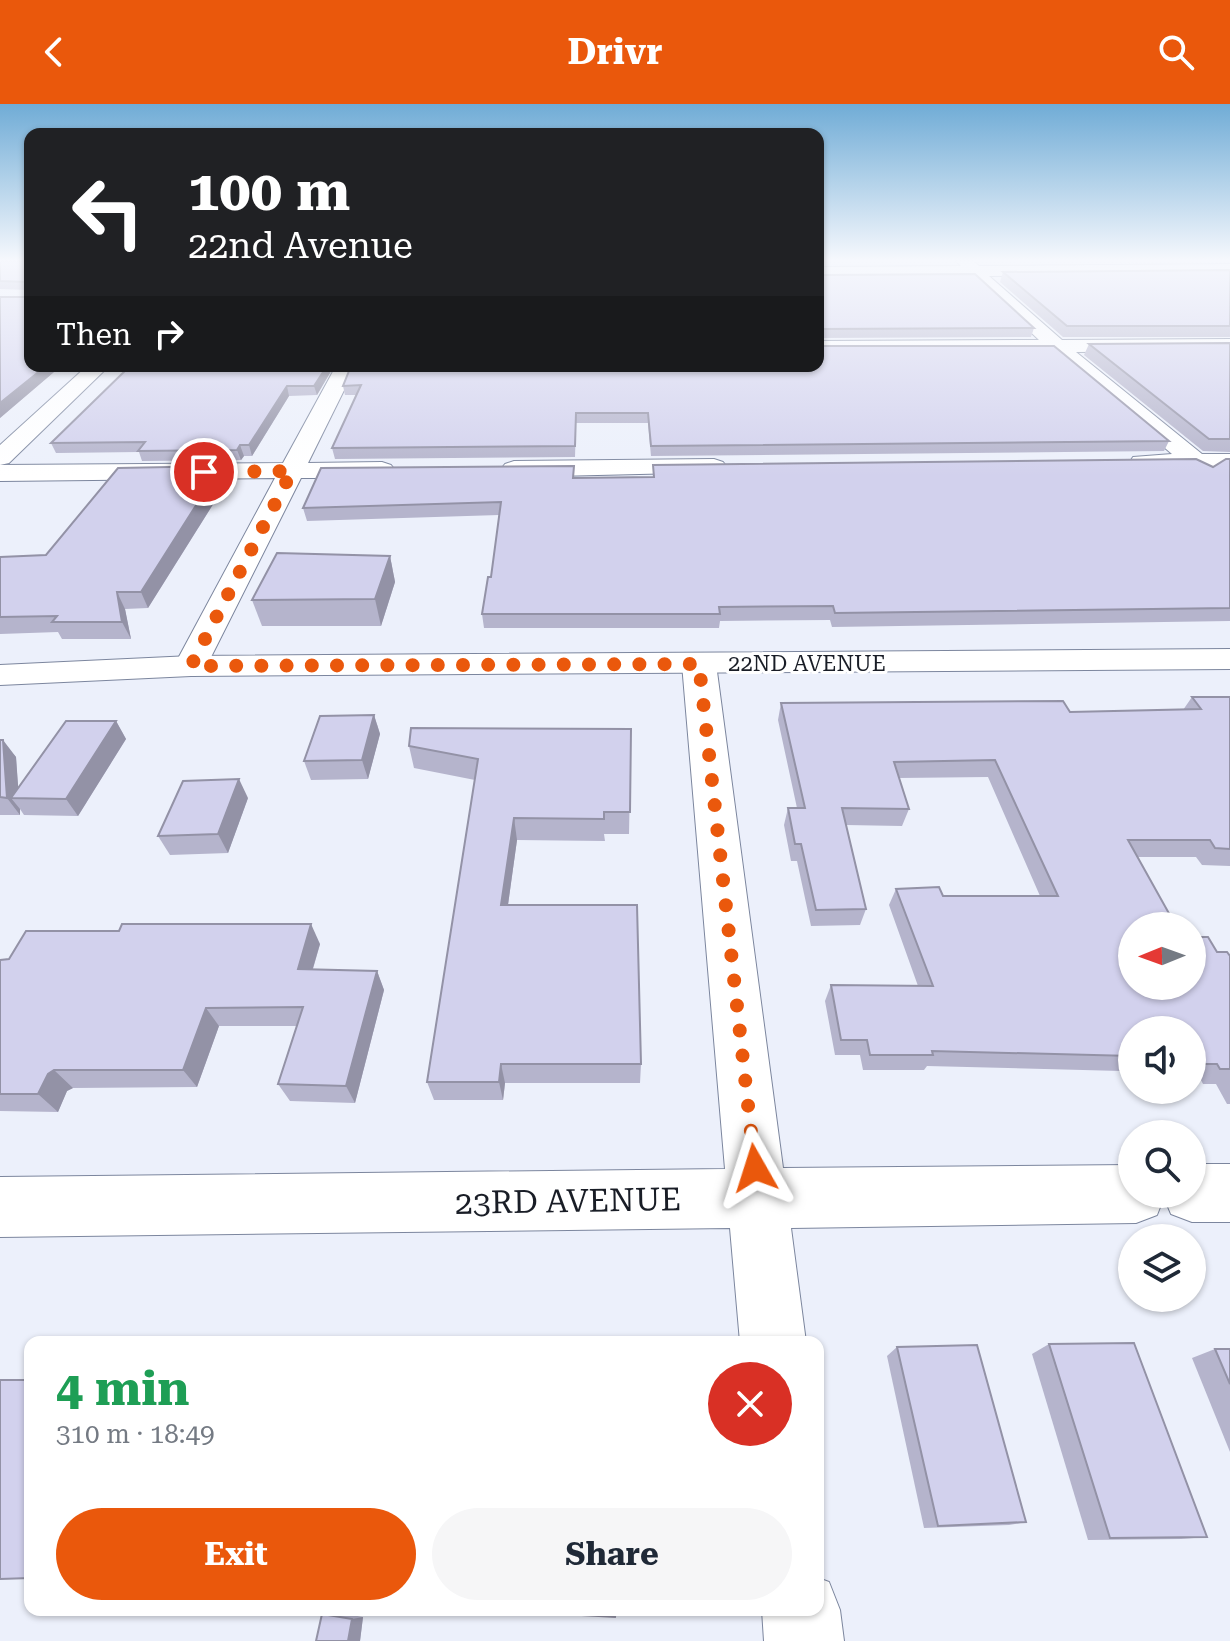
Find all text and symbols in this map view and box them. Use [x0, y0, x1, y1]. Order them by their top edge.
icon: back [32, 30, 76, 74]
icon: search [1154, 30, 1198, 74]
text: Drivr [567, 31, 663, 73]
text: 100 m [188, 158, 350, 224]
icon: left [56, 160, 160, 264]
text: 22nd Avenue [188, 225, 413, 267]
icon: right [147, 312, 191, 356]
text: Then [56, 317, 131, 352]
pin [170, 438, 238, 506]
icon: arrive [182, 450, 226, 494]
street label: 22ND AVENUE [728, 651, 886, 676]
north arrow [1118, 912, 1206, 1000]
map controls [1118, 912, 1206, 1312]
button: sound [1118, 1016, 1206, 1104]
button: search [1118, 1120, 1206, 1208]
position arrow [713, 1126, 797, 1210]
street label: 23RD AVENUE [455, 1180, 681, 1222]
button: layers [1118, 1224, 1206, 1312]
text: 4 min [56, 1361, 189, 1417]
button: close [708, 1362, 792, 1446]
text: 310 m · 18:49 [56, 1419, 215, 1449]
button: Exit [56, 1508, 416, 1600]
button: Share [432, 1508, 792, 1600]

